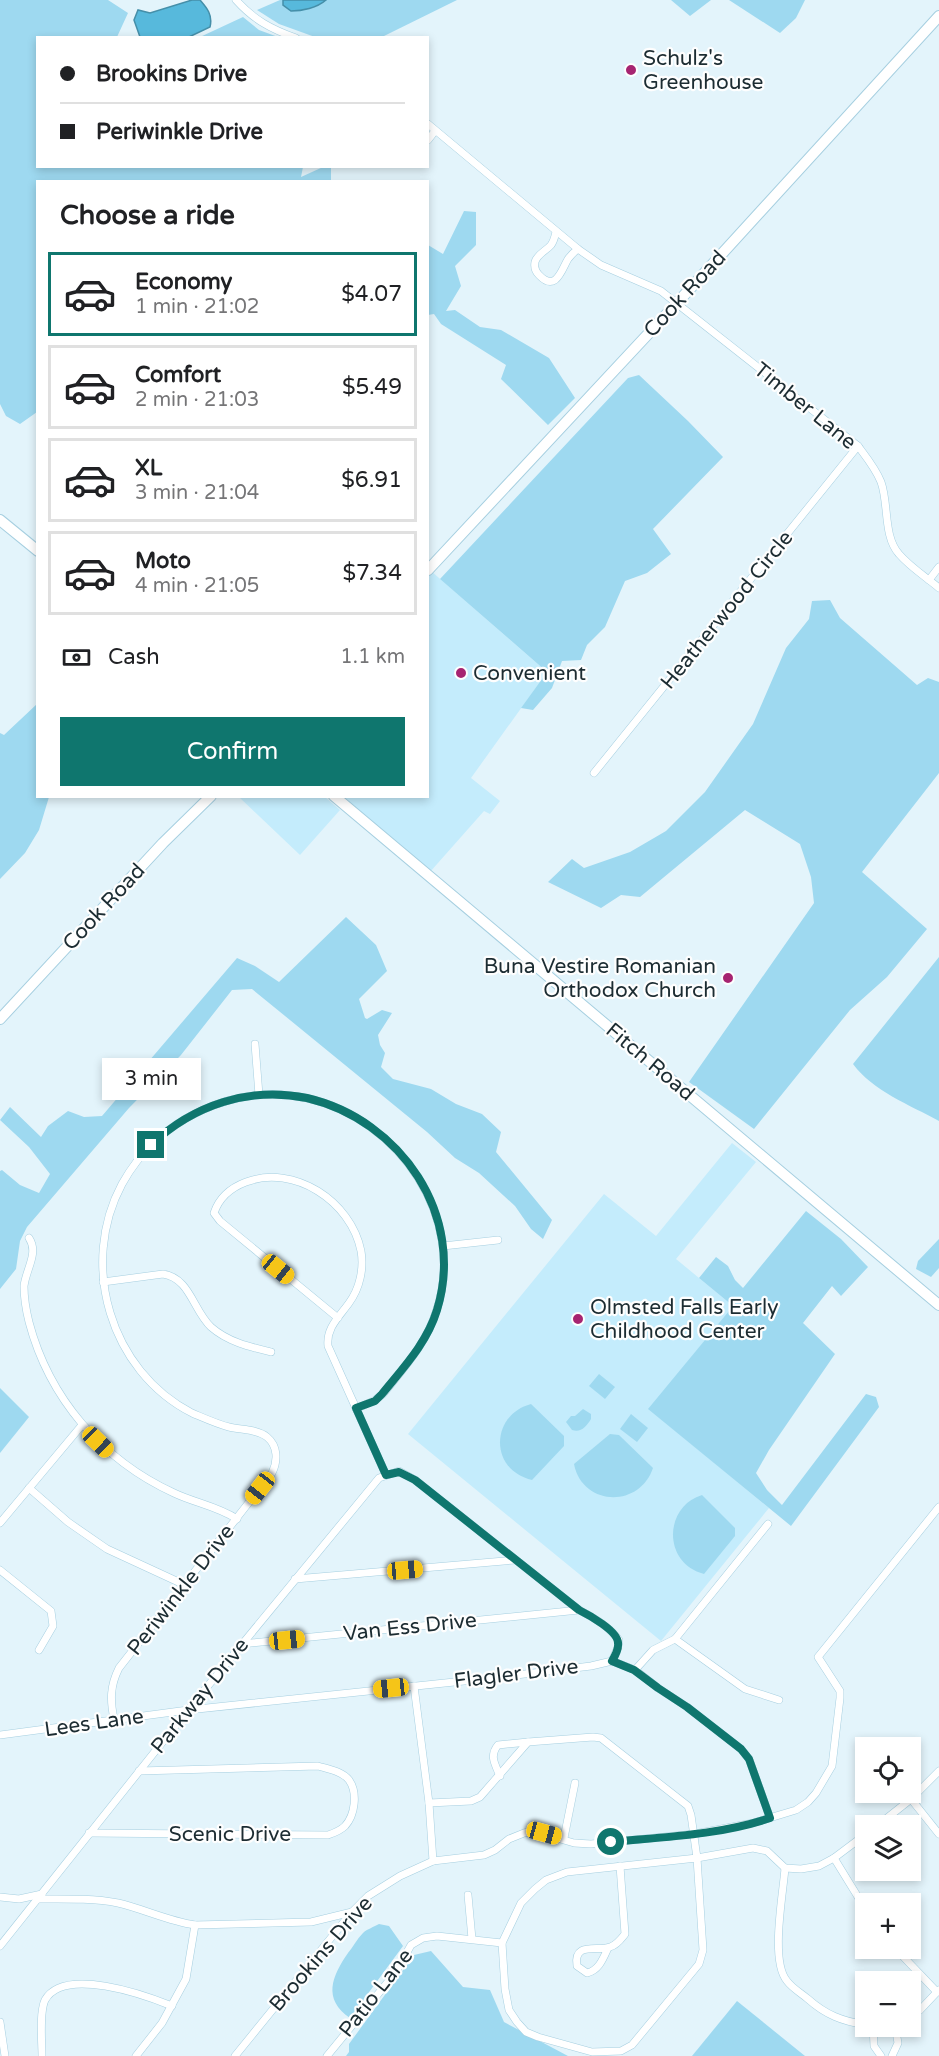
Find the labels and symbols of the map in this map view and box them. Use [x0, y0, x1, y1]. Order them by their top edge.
place label: Schulz's Greenhouse [643, 46, 764, 95]
marker: Schulz's Greenhouse [624, 63, 638, 77]
street label: Cook Road [639, 245, 731, 343]
street label: Timber Lane [749, 357, 861, 455]
street label: Heatherwood Circle [656, 526, 799, 694]
place label: Convenient [473, 661, 586, 686]
marker: Convenient [454, 666, 468, 680]
street label: Cook Road [58, 858, 150, 956]
place label: Buna Vestire Romanian Orthodox Church [484, 954, 716, 1003]
marker: Buna Vestire Romanian Orthodox Church [721, 971, 735, 985]
street label: Fitch Road [601, 1018, 699, 1106]
callout: 3 min [102, 1058, 201, 1100]
route end [137, 1131, 164, 1158]
car [258, 1251, 298, 1287]
place label: Olmsted Falls Early Childhood Center [590, 1295, 778, 1344]
marker: Olmsted Falls Early Childhood Center [571, 1312, 585, 1326]
car [79, 1423, 117, 1461]
car [242, 1468, 278, 1508]
street label: Periwinkle Drive [122, 1519, 240, 1660]
car [386, 1559, 424, 1581]
street label: Van Ess Drive [342, 1608, 478, 1646]
car [268, 1629, 306, 1651]
street label: Parkway Drive [146, 1633, 254, 1759]
street label: Flagler Drive [452, 1654, 580, 1694]
car [372, 1677, 410, 1699]
street label: Lees Lane [43, 1704, 145, 1742]
car [524, 1820, 564, 1846]
street label: Scenic Drive [169, 1822, 291, 1847]
route start [597, 1828, 624, 1855]
street label: Brookins Drive [264, 1891, 378, 2017]
street label: Patio Lane [334, 1944, 418, 2042]

